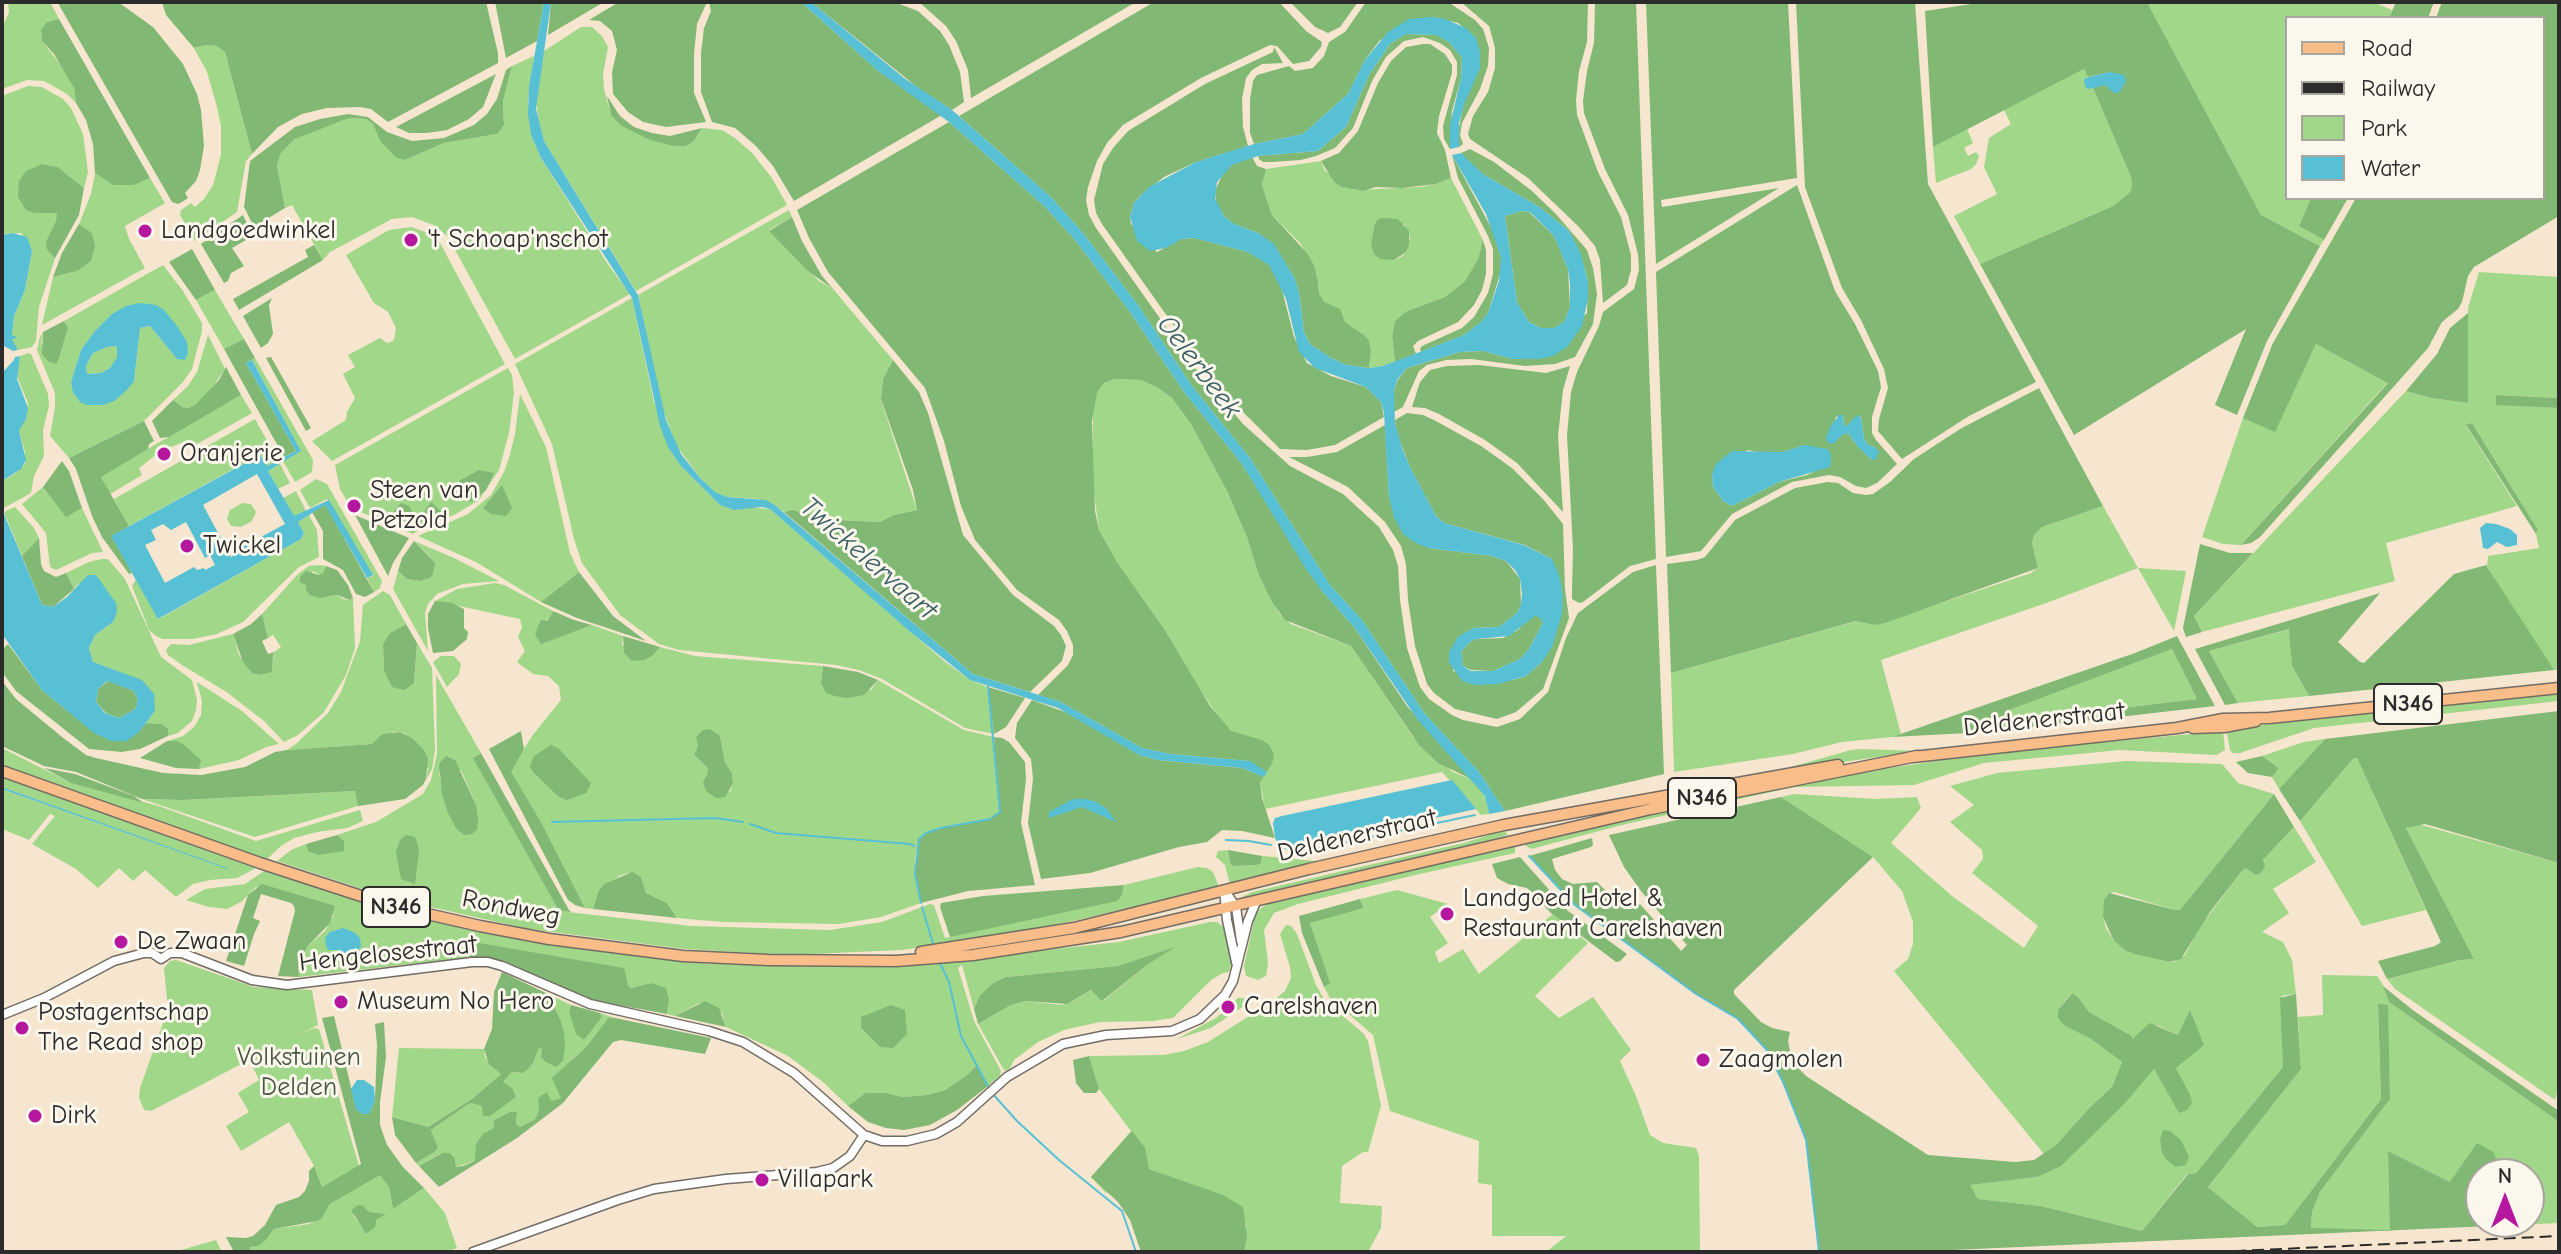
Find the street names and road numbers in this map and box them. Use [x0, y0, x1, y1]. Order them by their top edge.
road number: N346 [2374, 684, 2442, 724]
street label: Deldenerstraat [1962, 696, 2126, 744]
road number: N346 [1668, 778, 1736, 818]
street label: Deldenerstraat [1275, 803, 1439, 869]
street label: Rondweg [459, 883, 563, 933]
road number: N346 [362, 887, 430, 927]
street label: Hengelosestraat [298, 929, 478, 979]

